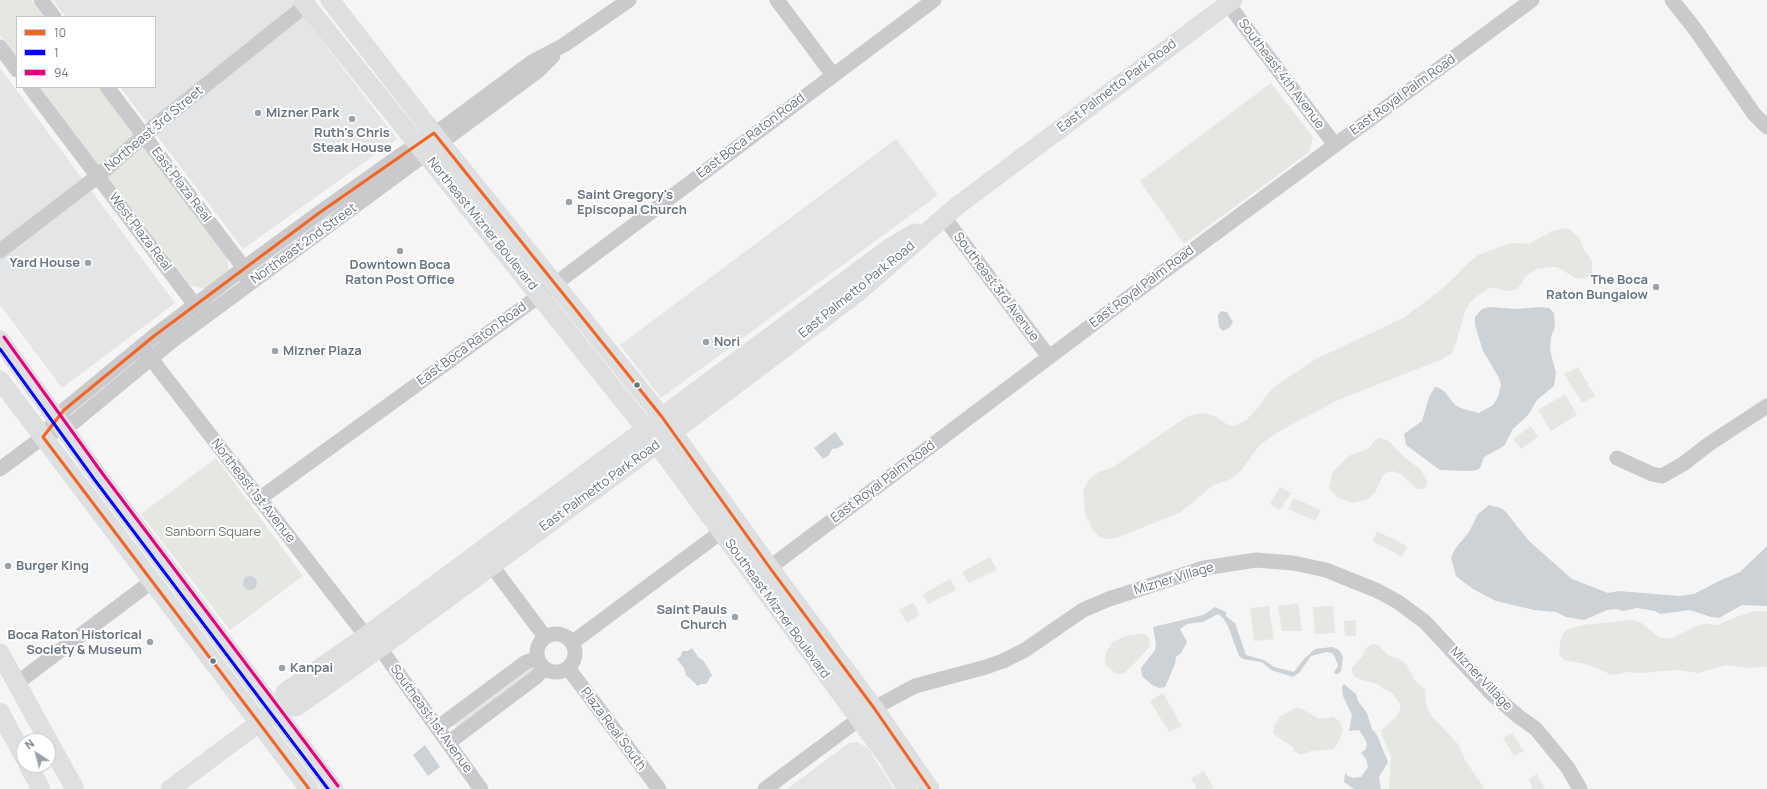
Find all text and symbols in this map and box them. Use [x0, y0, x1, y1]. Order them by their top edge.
legend [16, 16, 156, 88]
street label: Southeast 4th Avenue [1235, 16, 1327, 132]
text: 10 [54, 24, 66, 41]
street label: East Palmetto Park Road [1054, 36, 1180, 136]
text: 1 [54, 44, 59, 61]
street label: East Royal Palm Road [1347, 51, 1459, 139]
text: 94 [54, 64, 69, 81]
street label: Northeast 3rd Street [102, 83, 206, 175]
street label: East Boca Raton Road [694, 90, 808, 182]
place label: Mizner Park [266, 105, 339, 121]
marker: Mizner Park [253, 108, 263, 118]
marker: Ruth's Chris Steak House [347, 114, 357, 124]
place label: Ruth's Chris Steak House [312, 125, 392, 156]
street label: East Plaza Real [148, 145, 214, 225]
street label: Northeast Mizner Boulevard [424, 154, 540, 294]
place label: Saint Gregory's Episcopal Church [577, 187, 687, 218]
street label: West Plaza Real [105, 190, 175, 274]
marker: Saint Gregory's Episcopal Church [564, 197, 574, 207]
street label: Northeast 2nd Street [248, 200, 360, 288]
street label: Southeast 3rd Avenue [950, 230, 1042, 344]
street label: East Palmetto Park Road [796, 238, 918, 342]
street label: East Royal Palm Road [1087, 243, 1197, 331]
marker: Downtown Boca Raton Post Office [395, 246, 405, 256]
place label: Yard House [10, 255, 80, 271]
place label: Downtown Boca Raton Post Office [345, 257, 455, 288]
marker: Yard House [83, 258, 93, 268]
place label: The Boca Raton Bungalow [1546, 272, 1648, 303]
marker: The Boca Raton Bungalow [1651, 282, 1661, 292]
street label: East Boca Raton Road [414, 299, 530, 389]
place label: Nori [714, 334, 740, 350]
marker: Nori [701, 337, 711, 347]
place label: Mizner Plaza [283, 343, 362, 359]
marker: Mizner Plaza [270, 346, 280, 356]
unlabelled marker [632, 380, 642, 390]
street label: Northeast 1st Avenue [208, 436, 298, 546]
street label: East Palmetto Park Road [537, 437, 663, 535]
street label: East Royal Palm Road [828, 438, 938, 526]
park label: Sanborn Square [165, 524, 261, 540]
street label: Southeast Mizner Boulevard [721, 536, 833, 682]
place label: Burger King [16, 558, 89, 574]
street label: Mizner Village [1132, 559, 1216, 599]
marker: Burger King [3, 561, 13, 571]
place label: Saint Pauls Church [657, 602, 727, 633]
marker: Saint Pauls Church [730, 612, 740, 622]
place label: Boca Raton Historical Society & Museum [7, 627, 142, 658]
marker: Boca Raton Historical Society & Museum [145, 637, 155, 647]
street label: Mizner Village [1447, 644, 1515, 714]
unlabelled marker [208, 656, 218, 666]
place label: Kanpai [290, 660, 333, 676]
street label: Southeast 1st Avenue [387, 662, 475, 776]
marker: Kanpai [277, 663, 287, 673]
street label: Plaza Real South [577, 685, 649, 773]
north arrow [16, 733, 56, 773]
text: N [22, 735, 37, 752]

